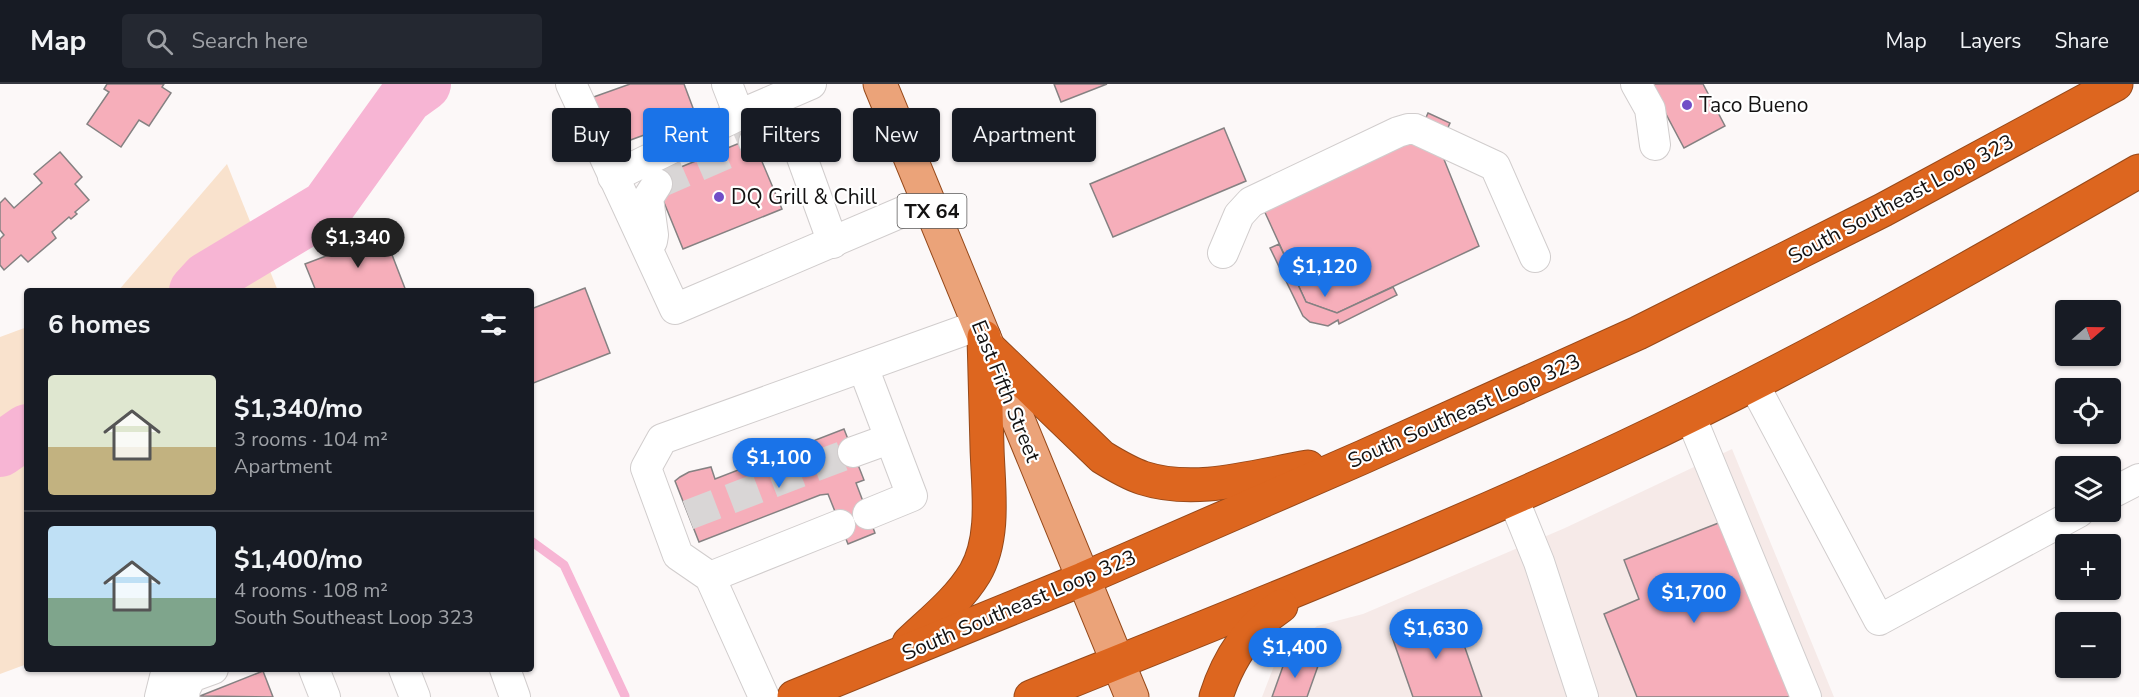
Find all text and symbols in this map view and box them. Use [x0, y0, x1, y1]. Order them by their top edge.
search box [122, 14, 542, 68]
text: Map [30, 22, 86, 60]
icon: search [143, 25, 176, 58]
text: Search here [191, 26, 308, 56]
text: Map [1885, 27, 1927, 55]
text: Layers [1960, 27, 2021, 55]
text: Share [2054, 27, 2109, 55]
place label: Taco Bueno [1699, 91, 1809, 119]
marker: Taco Bueno [1680, 98, 1694, 112]
chip: Buy [552, 108, 631, 162]
chip: Rent [643, 108, 729, 162]
chip: Filters [741, 108, 841, 162]
chip: New [853, 108, 940, 162]
chip: Apartment [952, 108, 1096, 162]
street label: South Southeast Loop 323 [1783, 128, 2019, 270]
place label: DQ Grill & Chill [731, 183, 878, 211]
marker: DQ Grill & Chill [712, 190, 726, 204]
road number: TX 64 [898, 194, 966, 228]
pin: $1,340 [309, 218, 407, 269]
text: $1,340 [326, 224, 390, 251]
pin: $1,120 [1276, 247, 1374, 298]
text: $1,120 [1293, 253, 1357, 280]
north arrow [2055, 300, 2121, 366]
map controls [2055, 300, 2121, 678]
text: 6 homes [48, 307, 150, 342]
icon: filters [477, 308, 510, 341]
street label: East Fifth Street [965, 316, 1047, 467]
street label: South Southeast Loop 323 [1343, 347, 1585, 475]
button: locate [2055, 378, 2121, 444]
text: $1,340/mo [234, 391, 363, 426]
icon: home [96, 399, 168, 471]
text: 3 rooms · 104 m² [234, 426, 388, 453]
pin: $1,100 [730, 438, 828, 489]
text: $1,100 [747, 444, 811, 471]
text: Apartment [234, 453, 332, 480]
button: layers [2055, 456, 2121, 522]
button: + [2055, 534, 2121, 600]
text: $1,400/mo [234, 542, 363, 577]
street label: South Southeast Loop 323 [898, 543, 1140, 667]
icon: home [96, 550, 168, 622]
pin: $1,700 [1645, 573, 1743, 624]
text: 4 rooms · 108 m² [234, 577, 388, 604]
text: $1,700 [1662, 579, 1726, 606]
text: South Southeast Loop 323 [234, 604, 474, 631]
pin: $1,630 [1387, 609, 1485, 660]
button: − [2055, 612, 2121, 678]
text: $1,630 [1404, 615, 1468, 642]
pin: $1,400 [1246, 628, 1344, 679]
text: $1,400 [1263, 634, 1327, 661]

